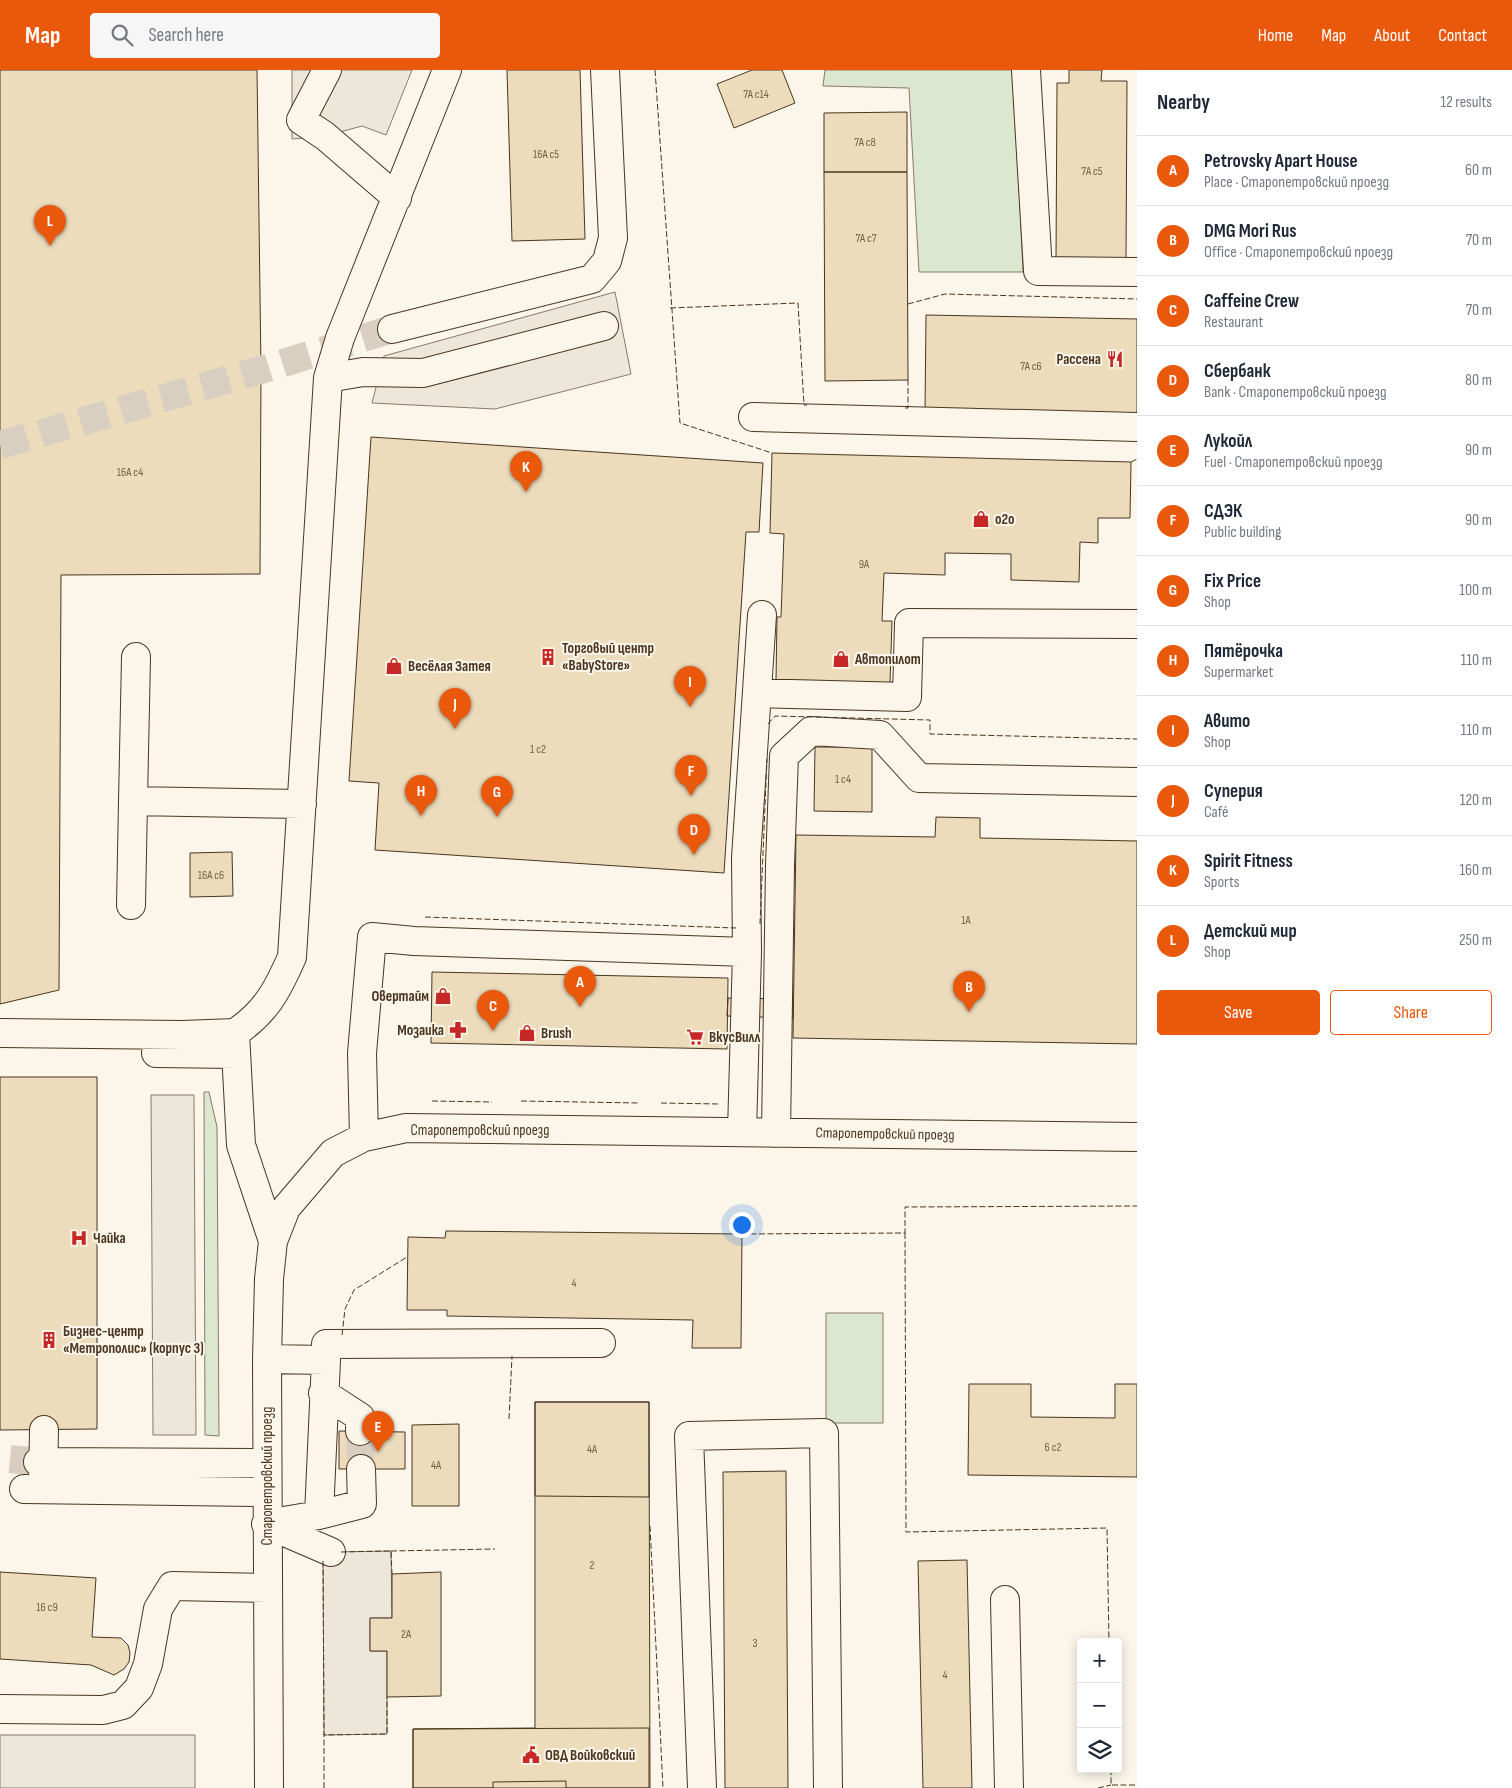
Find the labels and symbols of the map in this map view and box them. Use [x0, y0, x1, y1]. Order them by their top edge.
house number: 7А с14 [743, 87, 769, 102]
house number: 7А с8 [854, 135, 876, 150]
house number: 16А с5 [533, 147, 559, 162]
house number: 7А с5 [1081, 164, 1103, 179]
pin: L [34, 205, 66, 246]
house number: 7А с7 [855, 231, 877, 246]
restaurant icon: Рассена [1105, 349, 1125, 369]
place label: Рассена [1057, 350, 1101, 369]
house number: 7А с6 [1020, 359, 1042, 374]
pin: K [510, 451, 542, 492]
house number: 16А с4 [117, 465, 143, 480]
shop icon: o2o [971, 509, 991, 529]
place label: o2o [995, 510, 1015, 529]
house number: 9А [859, 557, 870, 572]
place label: Торговый центр «BabyStore» [562, 639, 654, 675]
building icon: Торговый центр «BabyStore» [538, 647, 558, 667]
shop icon: Автопилот [831, 649, 851, 669]
place label: Автопилот [854, 650, 921, 669]
shop icon: Весёлая Затея [384, 656, 404, 676]
place label: Весёлая Затея [408, 657, 491, 676]
pin: I [674, 666, 706, 707]
pin: J [439, 688, 471, 729]
house number: 1 с2 [530, 742, 546, 757]
pin: F [675, 755, 707, 796]
house number: 1 с4 [835, 772, 851, 787]
pin: H [405, 775, 437, 816]
pin: G [481, 776, 513, 817]
pin: D [678, 814, 710, 855]
house number: 16А с6 [198, 868, 224, 883]
house number: 1А [961, 913, 972, 928]
pin: A [564, 966, 596, 1007]
pin: B [953, 971, 985, 1012]
shop icon: Овертайм [433, 986, 453, 1006]
place label: Овертайм [371, 987, 429, 1006]
pin: C [477, 990, 509, 1031]
pharmacy icon: Мозаика [448, 1020, 468, 1040]
place label: Мозаика [397, 1021, 444, 1040]
shop icon: Brush [517, 1023, 537, 1043]
place label: Brush [541, 1024, 572, 1043]
supermarket icon: ВкусВилл [685, 1027, 705, 1047]
place label: ВкусВилл [709, 1028, 761, 1047]
street label: Старопетровский проезд [411, 1121, 549, 1140]
street label: Старопетровский проезд [815, 1123, 955, 1145]
your location [729, 1212, 755, 1238]
hospital icon: Чайка [69, 1228, 89, 1248]
place label: Чайка [93, 1229, 126, 1248]
house number: 4 [571, 1276, 577, 1291]
place label: Бизнес-центр «Метрополис» (корпус 3) [63, 1322, 204, 1358]
building icon: Бизнес-центр «Метрополис» (корпус 3) [39, 1330, 59, 1350]
street label: Старопетровский проезд [258, 1407, 277, 1545]
pin: E [362, 1411, 394, 1452]
house number: 6 с2 [1045, 1440, 1062, 1455]
house number: 4А [587, 1442, 598, 1457]
house number: 4А [431, 1458, 442, 1473]
house number: 2 [590, 1558, 595, 1573]
house number: 16 с9 [36, 1600, 58, 1615]
house number: 2А [401, 1627, 412, 1642]
house number: 3 [752, 1636, 758, 1651]
house number: 4 [942, 1668, 948, 1683]
public building icon: ОВД Войковский [521, 1745, 541, 1765]
place label: ОВД Войковский [545, 1746, 635, 1765]

